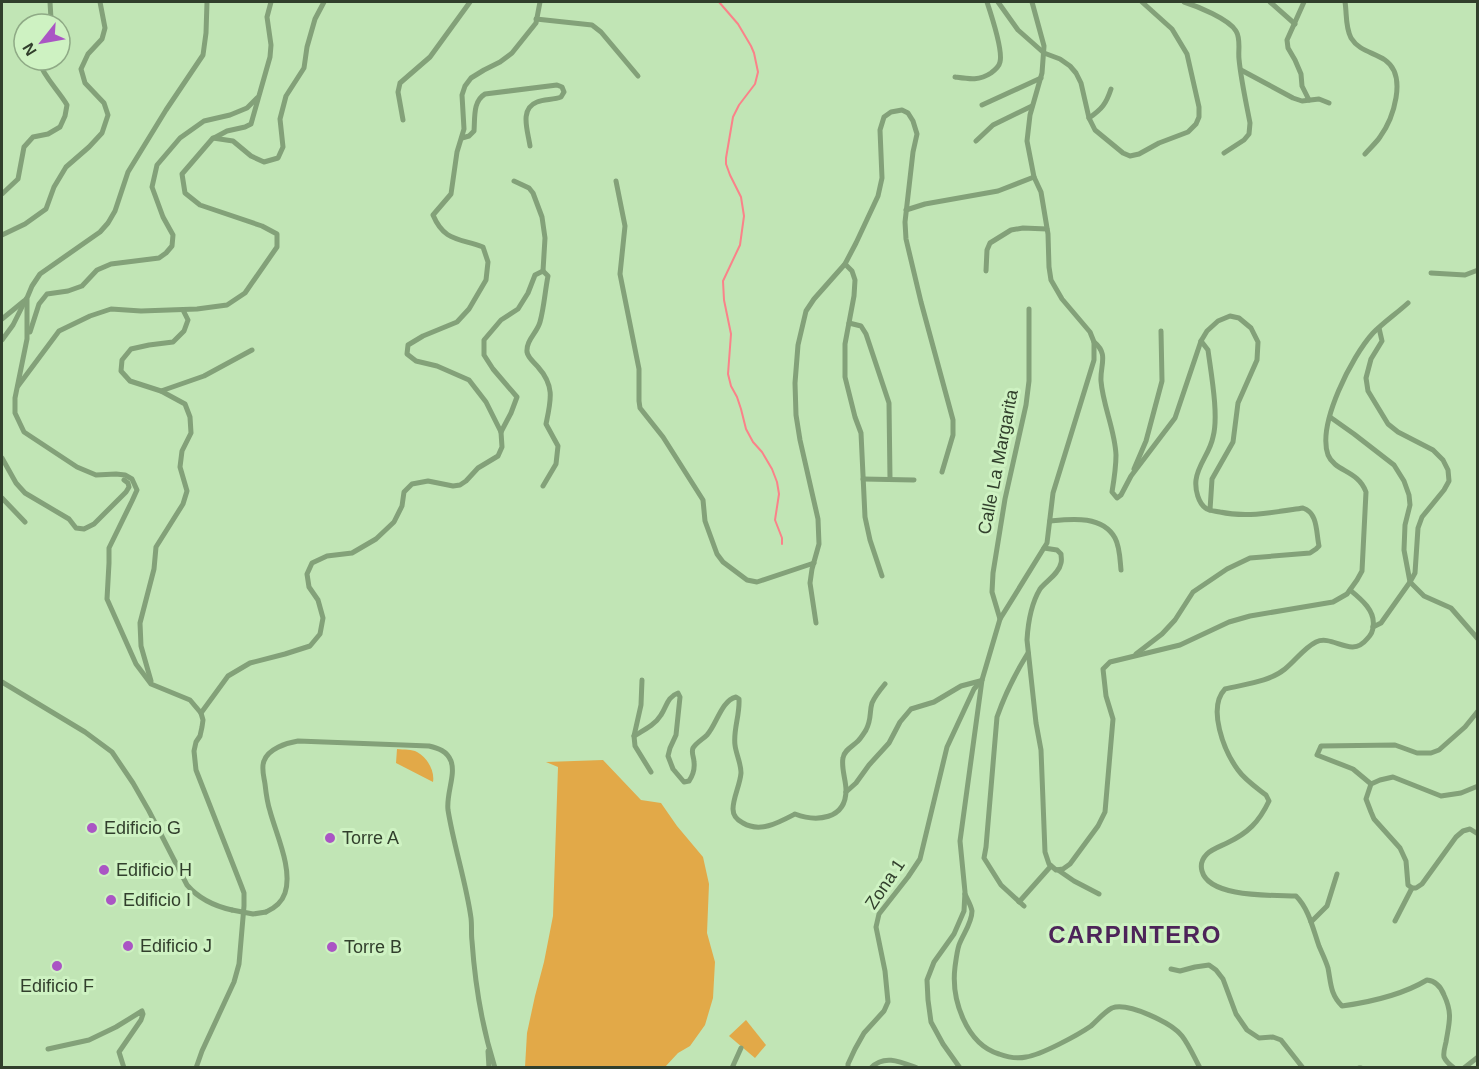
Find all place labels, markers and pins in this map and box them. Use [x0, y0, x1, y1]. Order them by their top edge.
place label: Edificio G [104, 818, 181, 838]
marker: Edificio G [85, 821, 99, 835]
place label: Torre A [342, 828, 399, 848]
marker: Torre A [323, 831, 337, 845]
place label: Edificio H [116, 860, 192, 880]
marker: Edificio H [97, 863, 111, 877]
place label: Edificio I [123, 890, 191, 910]
marker: Edificio I [104, 893, 118, 907]
place label: Edificio J [140, 936, 212, 956]
place label: Torre B [344, 937, 402, 957]
marker: Edificio J [121, 939, 135, 953]
marker: Torre B [325, 940, 339, 954]
marker: Edificio F [50, 959, 64, 973]
place label: Edificio F [20, 976, 94, 996]

